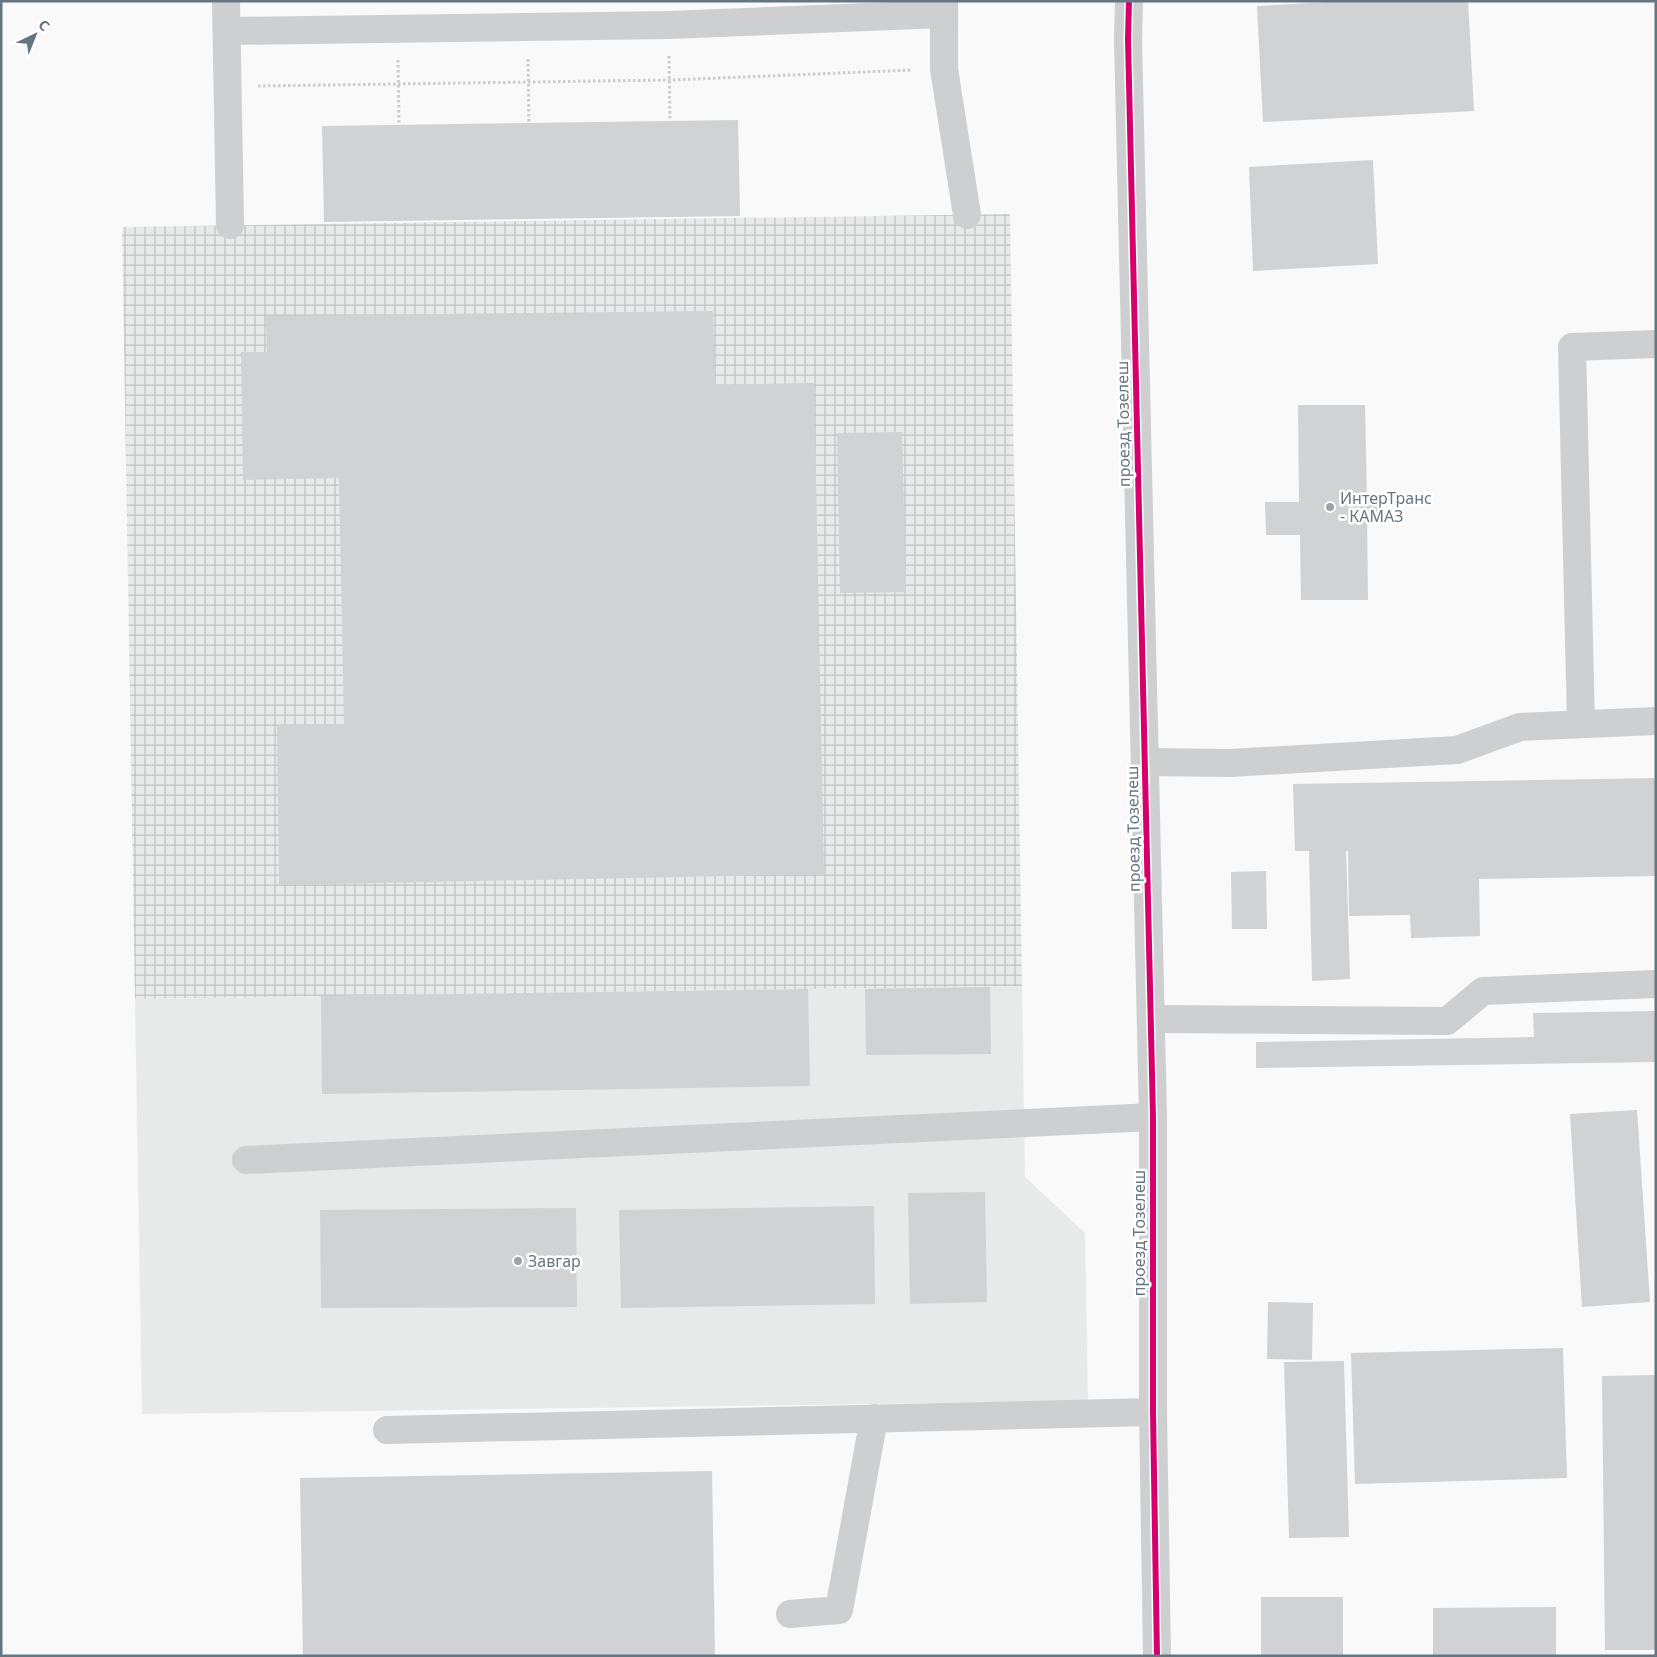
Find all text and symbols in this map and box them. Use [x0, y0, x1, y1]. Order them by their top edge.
north arrow [10, 10, 60, 60]
text: С [34, 15, 54, 35]
street label: проезд Тозелеш [1111, 361, 1135, 487]
place label: ИнтерТранс - КАМАЗ [1340, 487, 1432, 527]
marker: ИнтерТранс - КАМАЗ [1324, 501, 1336, 513]
street label: проезд Тозелеш [1121, 766, 1145, 892]
street label: проезд Тозелеш [1128, 1170, 1150, 1296]
place label: Завгар [528, 1250, 581, 1272]
marker: Завгар [512, 1255, 524, 1267]

